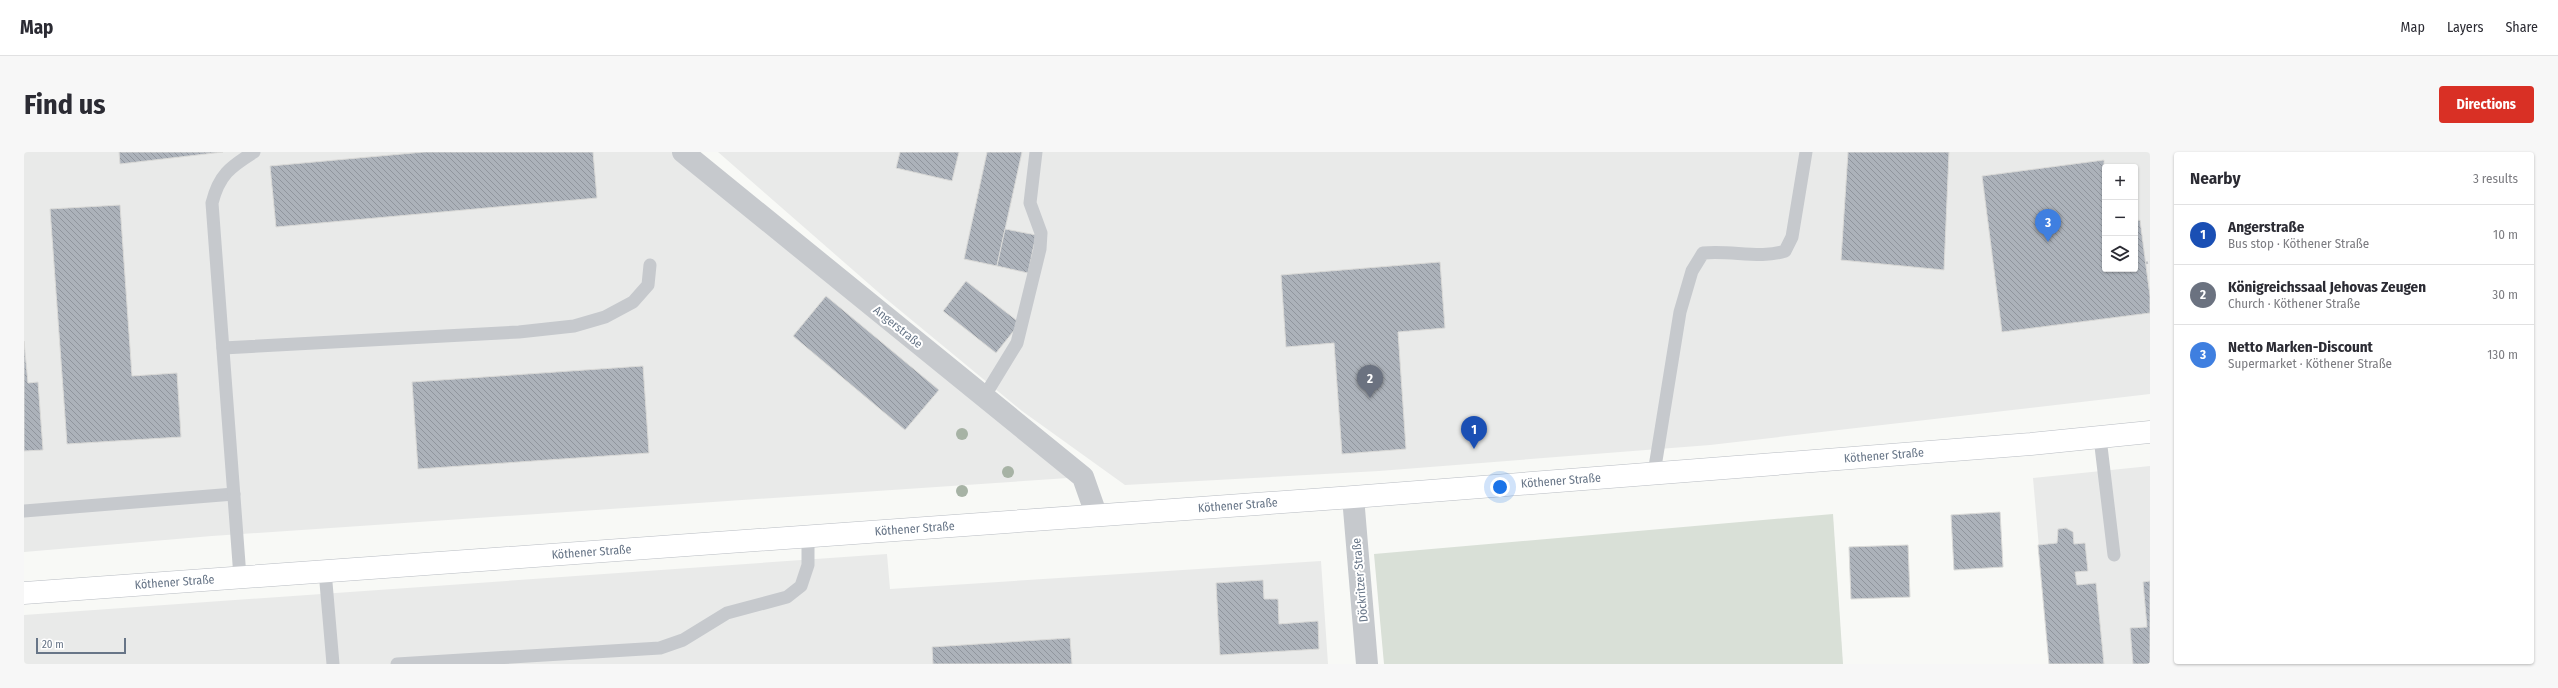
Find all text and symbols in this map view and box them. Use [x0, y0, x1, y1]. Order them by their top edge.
text: Map [20, 16, 53, 39]
text: Map [2401, 19, 2425, 36]
text: Layers [2447, 19, 2483, 36]
text: Share [2505, 19, 2538, 36]
button: Directions [2439, 86, 2534, 123]
text: Find us [24, 88, 106, 121]
map controls [2102, 164, 2138, 272]
button: + [2102, 164, 2138, 200]
text: Nearby [2190, 168, 2241, 189]
text: 3 results [2473, 171, 2518, 186]
button: − [2102, 200, 2138, 236]
pin: 3 [2035, 209, 2061, 242]
text: Angerstraße [2228, 218, 2304, 236]
text: 1 [2200, 227, 2206, 242]
text: 10 m [2493, 227, 2518, 242]
button: layers [2102, 236, 2138, 272]
text: Bus stop · Köthener Straße [2228, 236, 2369, 251]
text: Königreichssaal Jehovas Zeugen [2228, 278, 2426, 296]
text: 2 [2200, 287, 2206, 302]
text: 30 m [2492, 287, 2518, 302]
text: Church · Köthener Straße [2228, 296, 2360, 311]
street label: Angerstraße [871, 303, 925, 351]
text: Netto Marken-Discount [2228, 338, 2373, 356]
text: 3 [2200, 347, 2206, 362]
text: 130 m [2487, 347, 2518, 362]
text: Supermarket · Köthener Straße [2228, 356, 2392, 371]
pin: 2 [1357, 365, 1383, 398]
pin: 1 [1461, 416, 1487, 449]
street label: Köthener Straße [1844, 445, 1924, 466]
street label: Köthener Straße [1520, 471, 1601, 491]
your location [1490, 477, 1510, 497]
street label: Köthener Straße [1197, 495, 1278, 515]
street label: Köthener Straße [874, 519, 955, 539]
street label: Döckritzer Straße [1349, 537, 1371, 623]
street label: Köthener Straße [551, 542, 632, 562]
street label: Köthener Straße [134, 572, 215, 592]
scale bar [36, 636, 126, 655]
text: 20 m [42, 638, 64, 651]

